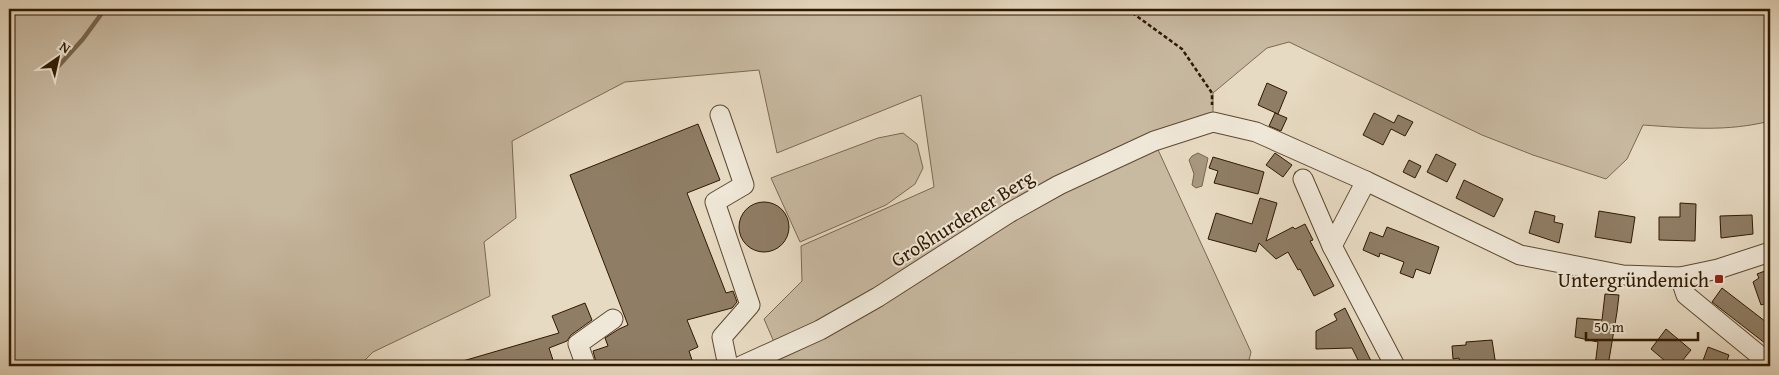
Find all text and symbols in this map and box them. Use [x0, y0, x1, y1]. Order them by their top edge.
north arrow [32, 32, 82, 82]
text: N [56, 36, 75, 58]
street label: Großhurdener Berg [885, 162, 1039, 274]
place label: Untergründemich [1558, 265, 1709, 294]
marker: Untergründemich [1713, 273, 1725, 285]
scale bar [1586, 310, 1699, 342]
text: 50 m [1594, 316, 1625, 337]

